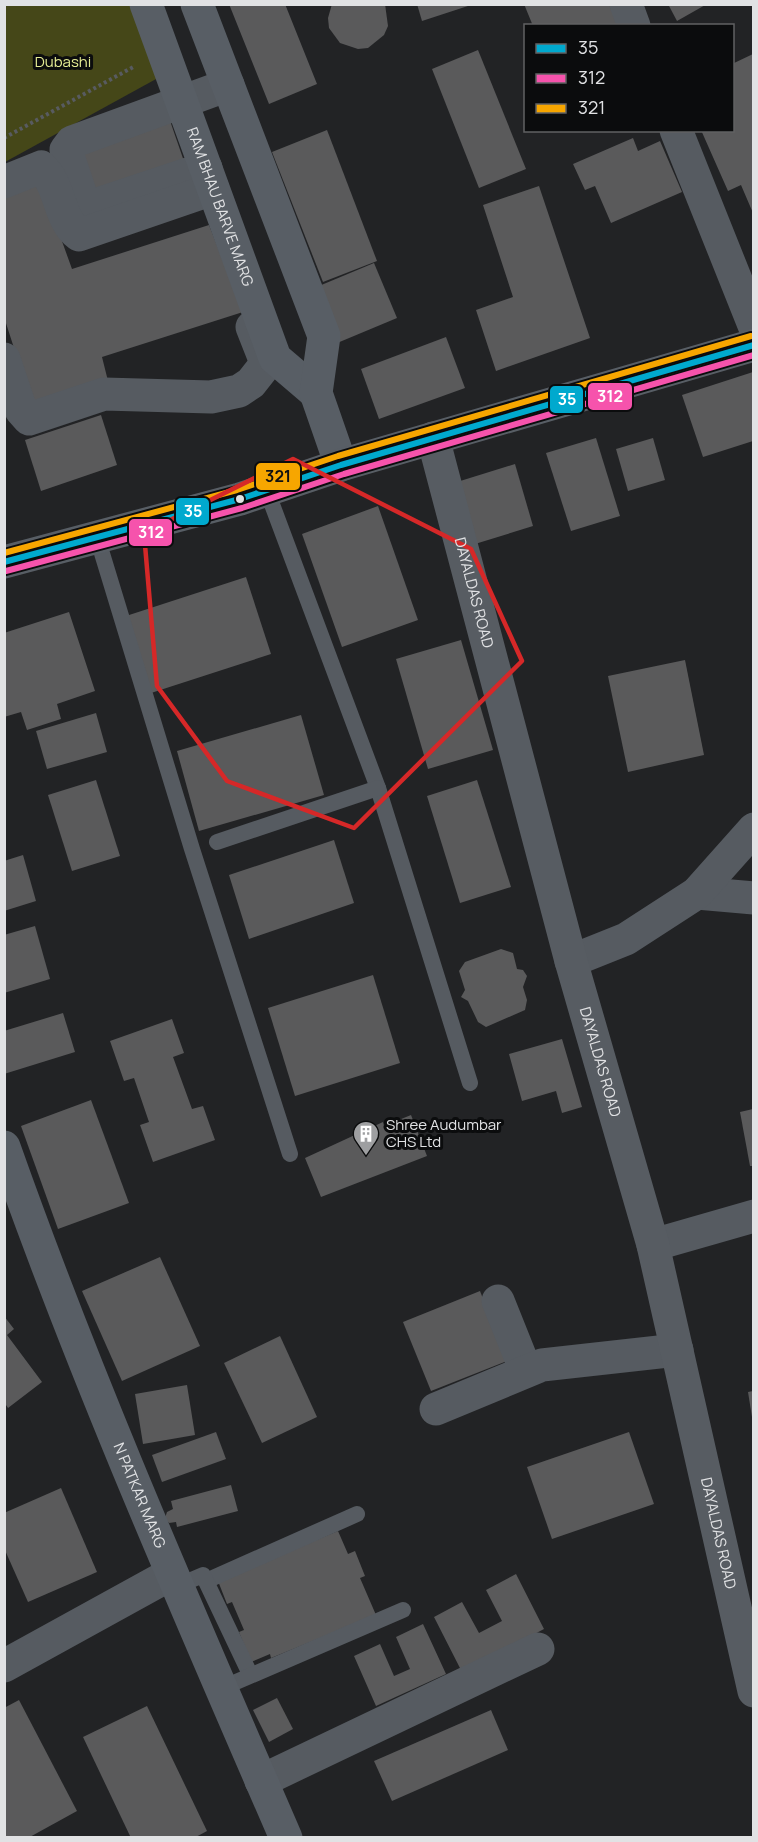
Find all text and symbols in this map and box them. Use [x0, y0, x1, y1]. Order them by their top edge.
legend [524, 24, 734, 132]
text: 35 [578, 35, 598, 59]
park label: Dubashi [35, 51, 91, 72]
text: 312 [578, 65, 605, 89]
text: 321 [578, 95, 605, 119]
street label: RAM BHAU BARVE MARG [182, 124, 259, 290]
line badge: 312 [587, 382, 633, 411]
line badge: 35 [549, 385, 584, 414]
text: 312 [597, 385, 623, 407]
text: 35 [558, 388, 576, 410]
line badge: 321 [255, 462, 301, 491]
text: 321 [265, 465, 291, 487]
unlabelled marker [234, 493, 246, 505]
line badge: 35 [175, 497, 210, 526]
text: 35 [184, 500, 202, 522]
line badge: 312 [128, 518, 173, 547]
text: 312 [138, 521, 164, 543]
street label: DAYALDAS ROAD [450, 535, 499, 650]
street label: DAYALDAS ROAD [575, 1004, 626, 1119]
place label: Shree Audumbar CHS Ltd [386, 1114, 502, 1152]
building icon: Shree Audumbar CHS Ltd [351, 1119, 381, 1157]
street label: N PATKAR MARG [109, 1440, 171, 1552]
street label: DAYALDAS ROAD [696, 1475, 742, 1591]

